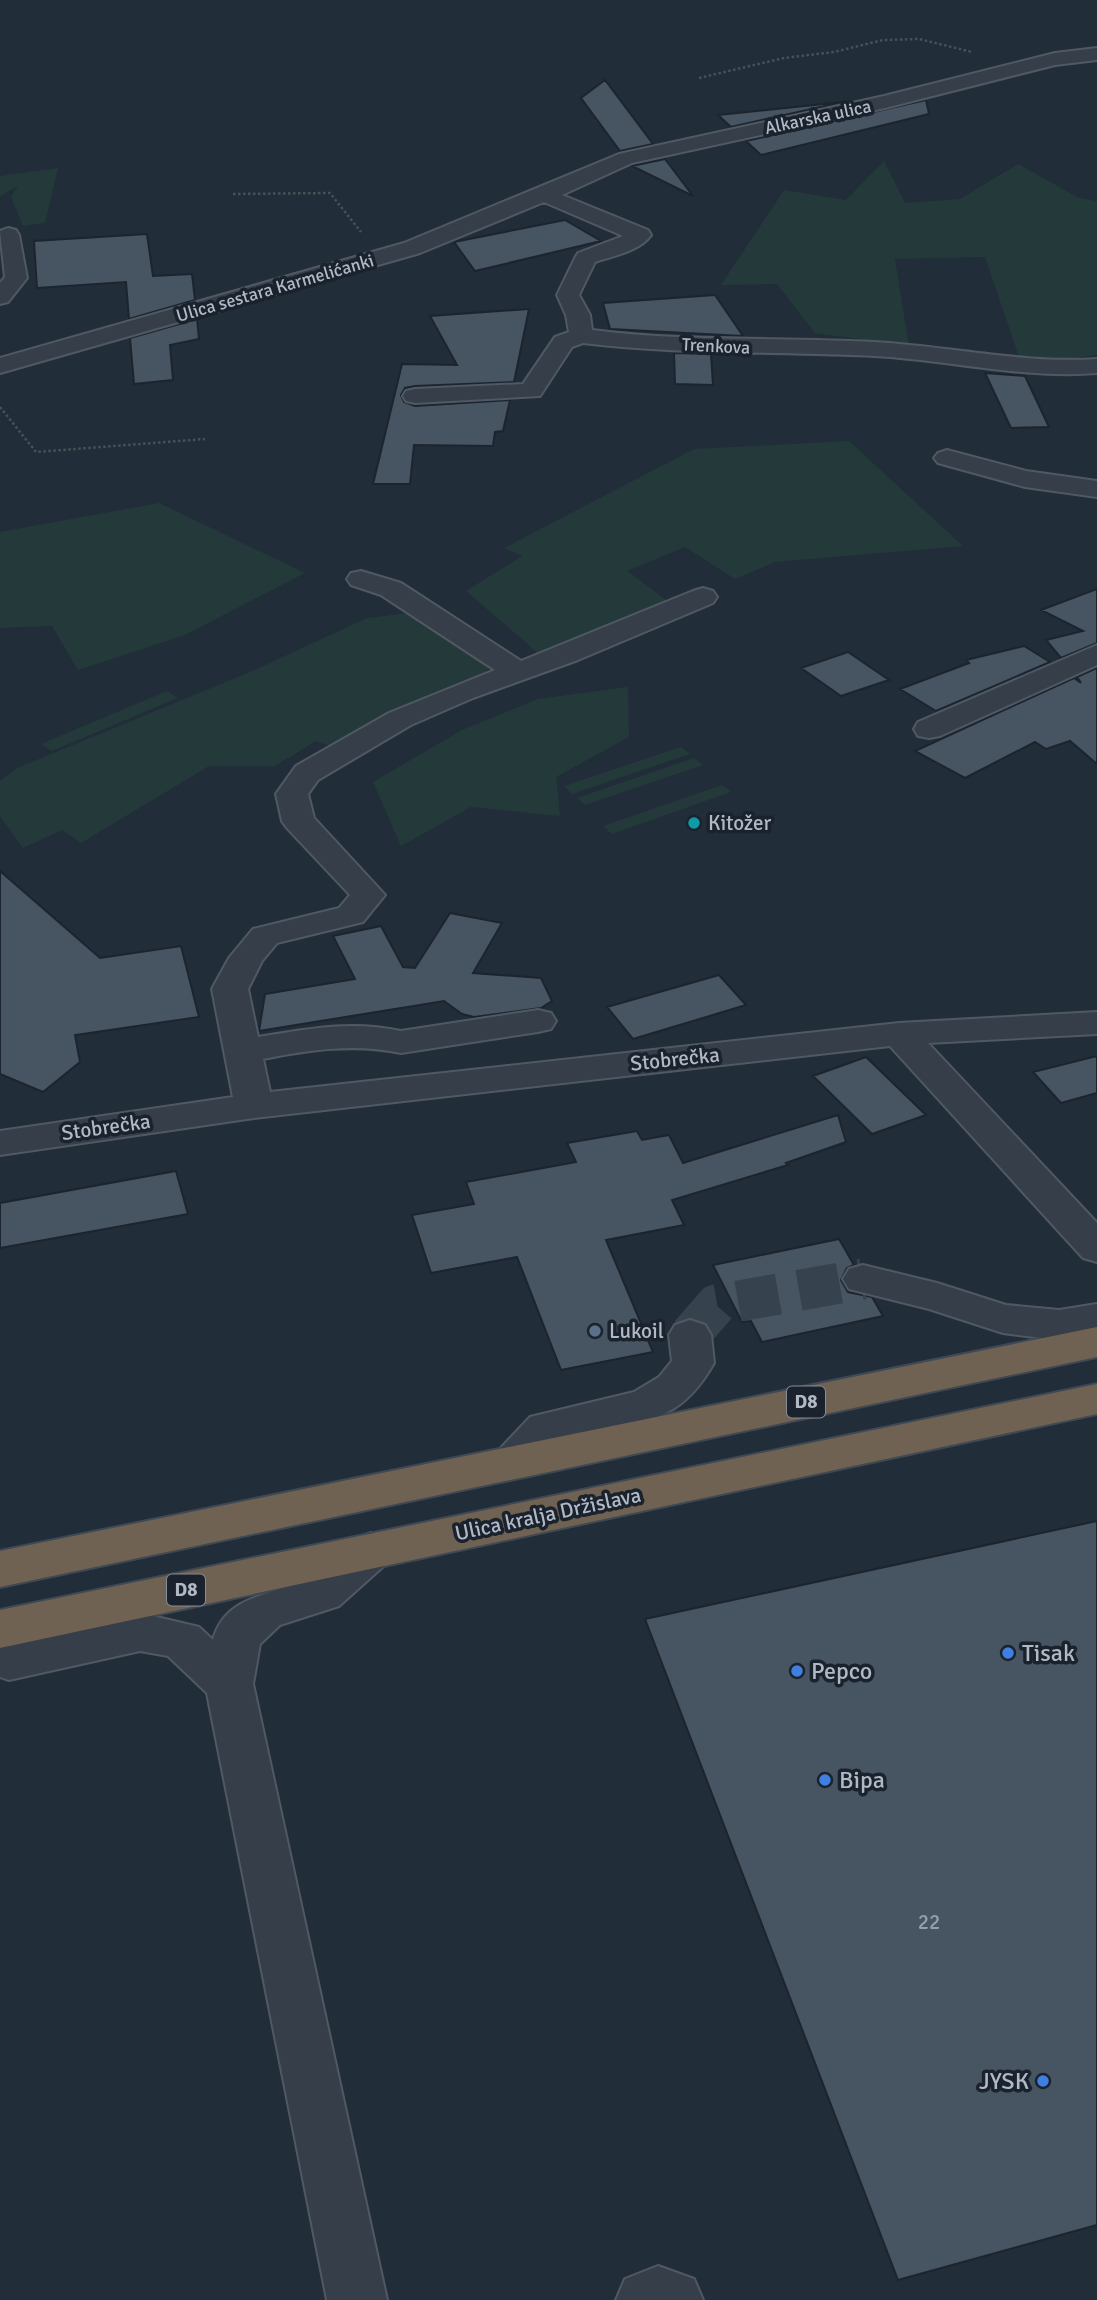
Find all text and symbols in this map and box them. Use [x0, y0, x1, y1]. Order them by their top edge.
street label: Alkarska ulica [763, 95, 873, 139]
street label: Ulica sestara Karmelićanki [174, 249, 376, 327]
street label: Trenkova [681, 333, 751, 359]
place label: Kitožer [708, 810, 771, 836]
marker: Kitožer [686, 815, 702, 831]
street label: Stobrečka [629, 1041, 721, 1077]
street label: Stobrečka [60, 1108, 152, 1146]
place label: Lukoil [609, 1318, 664, 1344]
marker: Lukoil [587, 1323, 603, 1339]
road number: D8 [787, 1386, 825, 1418]
street label: Ulica kralja Držislava [453, 1482, 643, 1546]
road number: D8 [167, 1574, 205, 1606]
place label: Tisak [1022, 1638, 1075, 1668]
marker: Tisak [1000, 1645, 1016, 1661]
place label: Pepco [811, 1656, 872, 1686]
marker: Pepco [789, 1663, 805, 1679]
place label: Bipa [839, 1765, 885, 1795]
marker: Bipa [817, 1772, 833, 1788]
house number: 22 [918, 1909, 940, 1935]
place label: JYSK [979, 2066, 1029, 2096]
marker: JYSK [1035, 2073, 1051, 2089]

